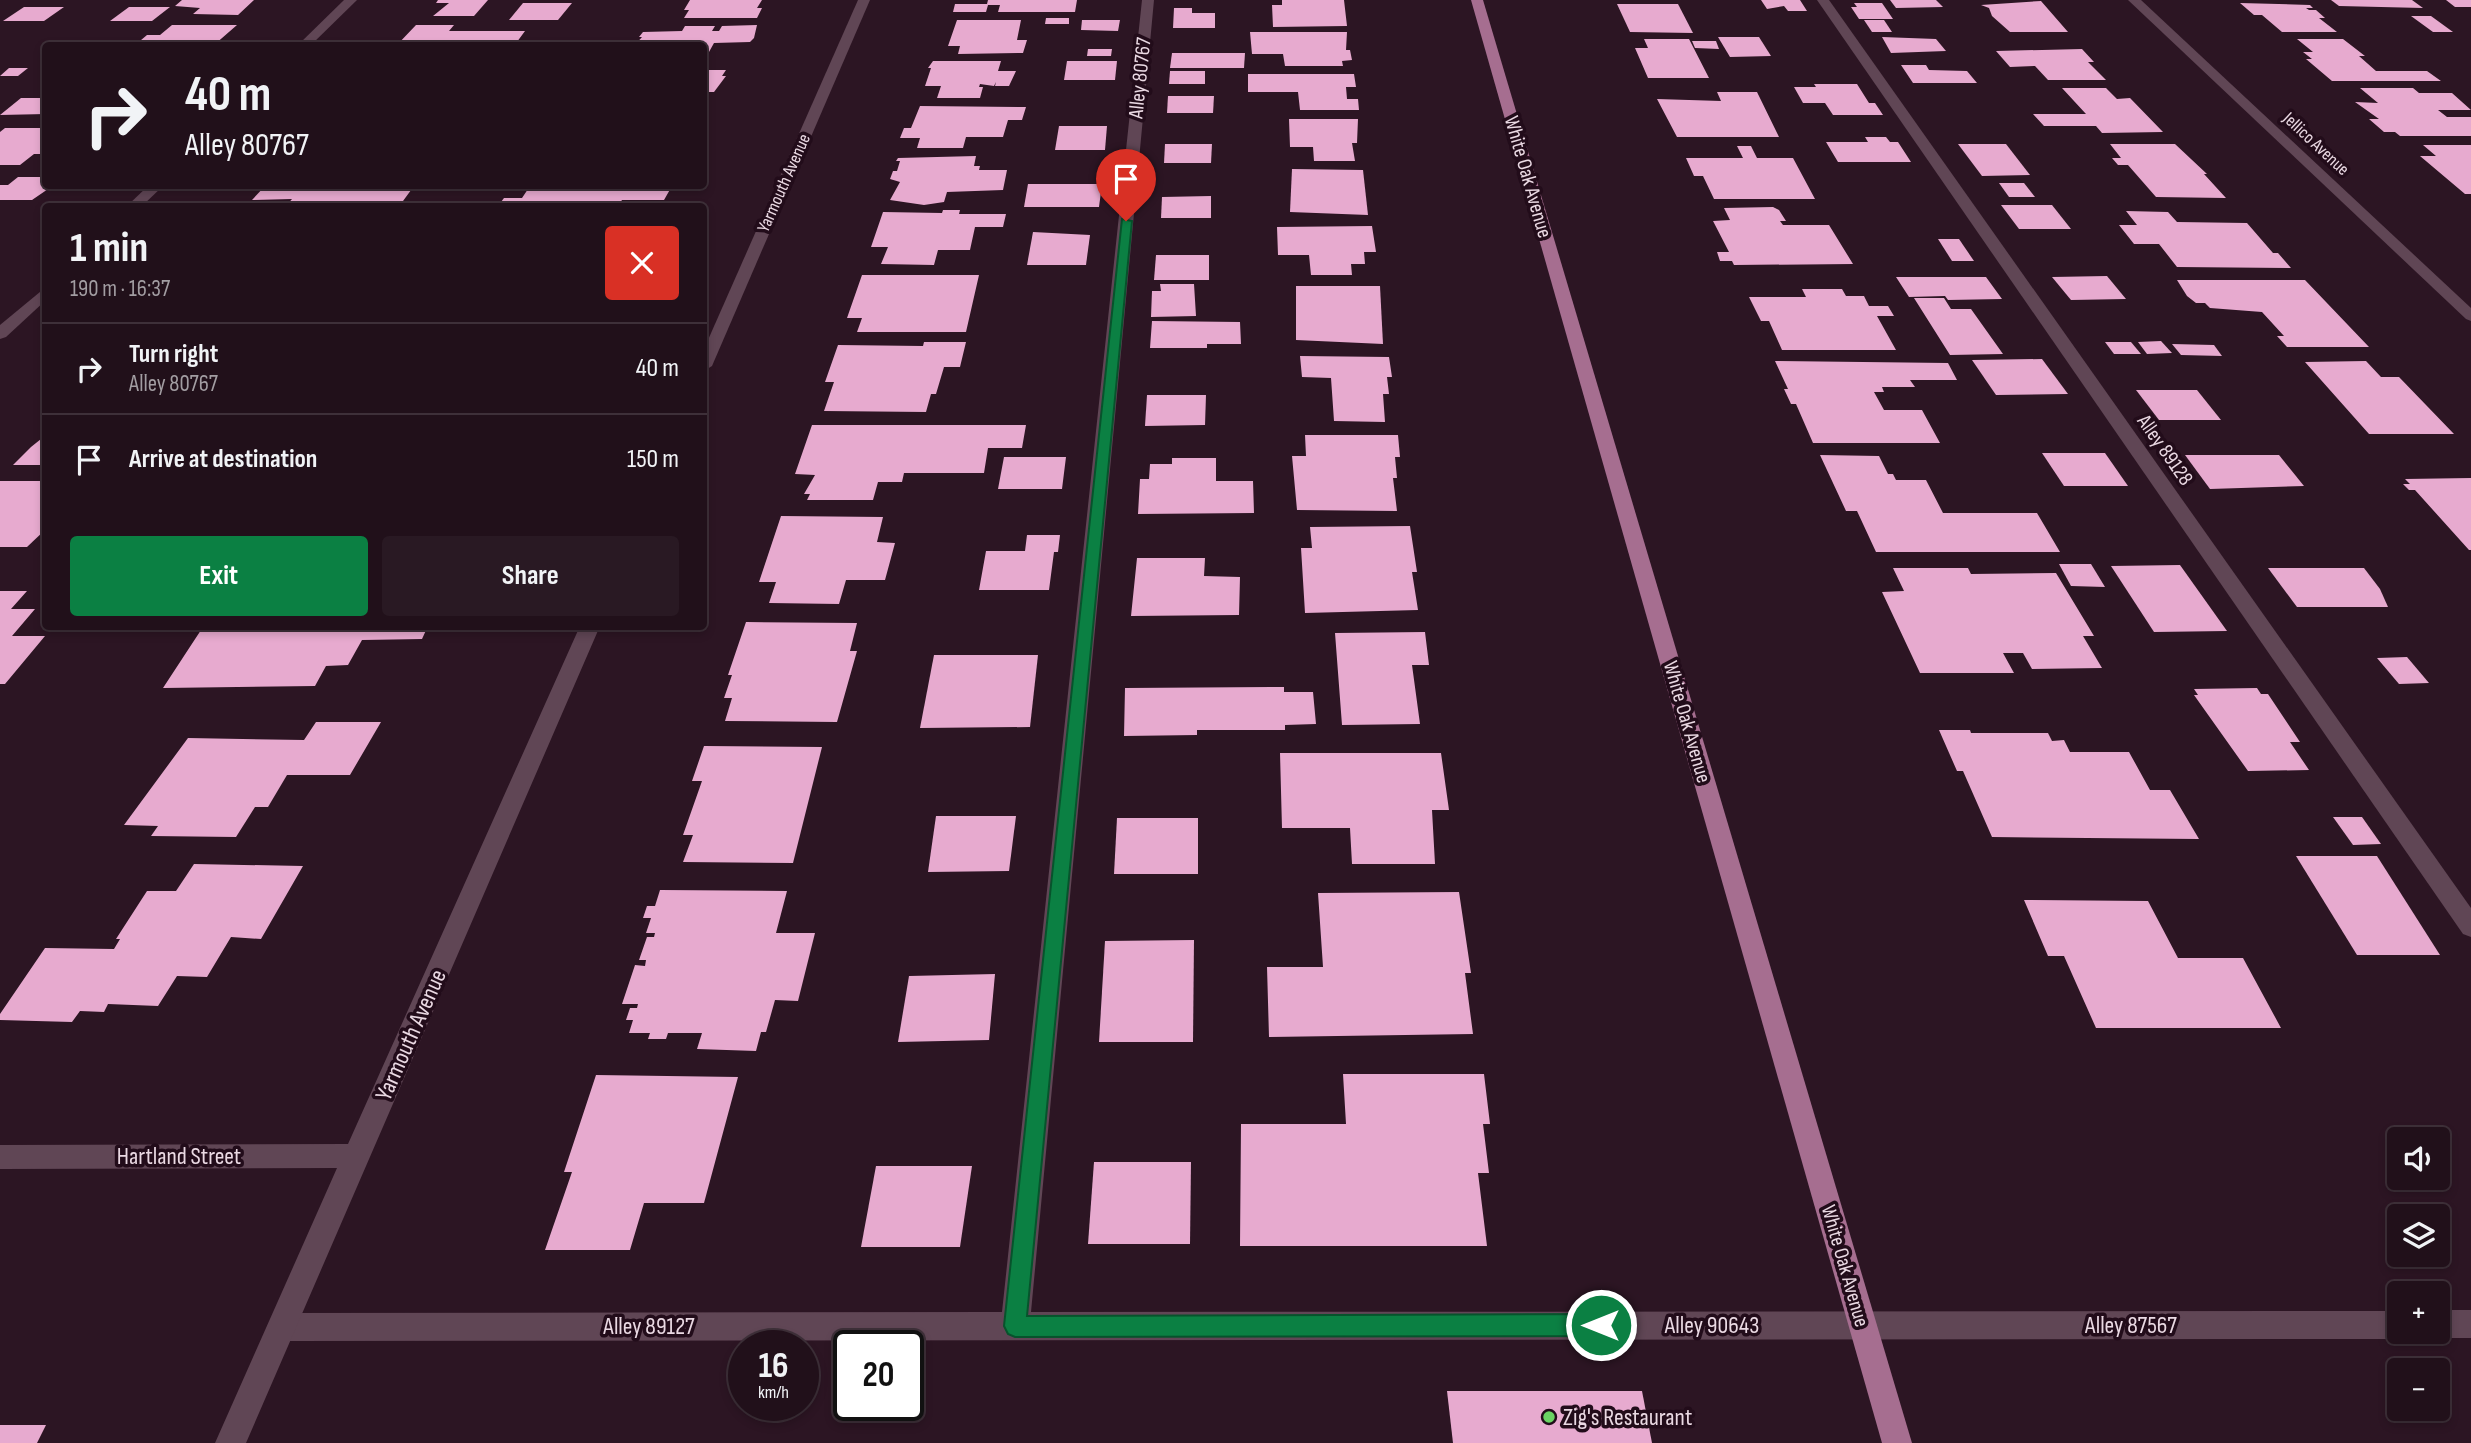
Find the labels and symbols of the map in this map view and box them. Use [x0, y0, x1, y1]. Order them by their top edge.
street label: Alley 80767 [1123, 36, 1157, 121]
street label: Jellico Avenue [2278, 107, 2353, 180]
street label: White Oak Avenue [1499, 113, 1557, 241]
street label: Yarmouth Avenue [753, 131, 815, 235]
pin [1096, 149, 1156, 221]
street label: Alley 89128 [2131, 409, 2198, 490]
street label: White Oak Avenue [1658, 658, 1716, 786]
street label: Yarmouth Avenue [369, 965, 453, 1105]
street label: Hartland Street [117, 1142, 241, 1171]
street label: White Oak Avenue [1816, 1202, 1874, 1330]
position arrow [1564, 1288, 1638, 1362]
street label: Alley 90643 [1664, 1311, 1759, 1340]
street label: Alley 87567 [2084, 1311, 2177, 1340]
street label: Alley 89127 [602, 1312, 695, 1341]
speed limit sign: 20 [833, 1330, 924, 1421]
place label: Zig's Restaurant [1563, 1403, 1692, 1432]
marker: Zig's Restaurant [1541, 1409, 1557, 1425]

